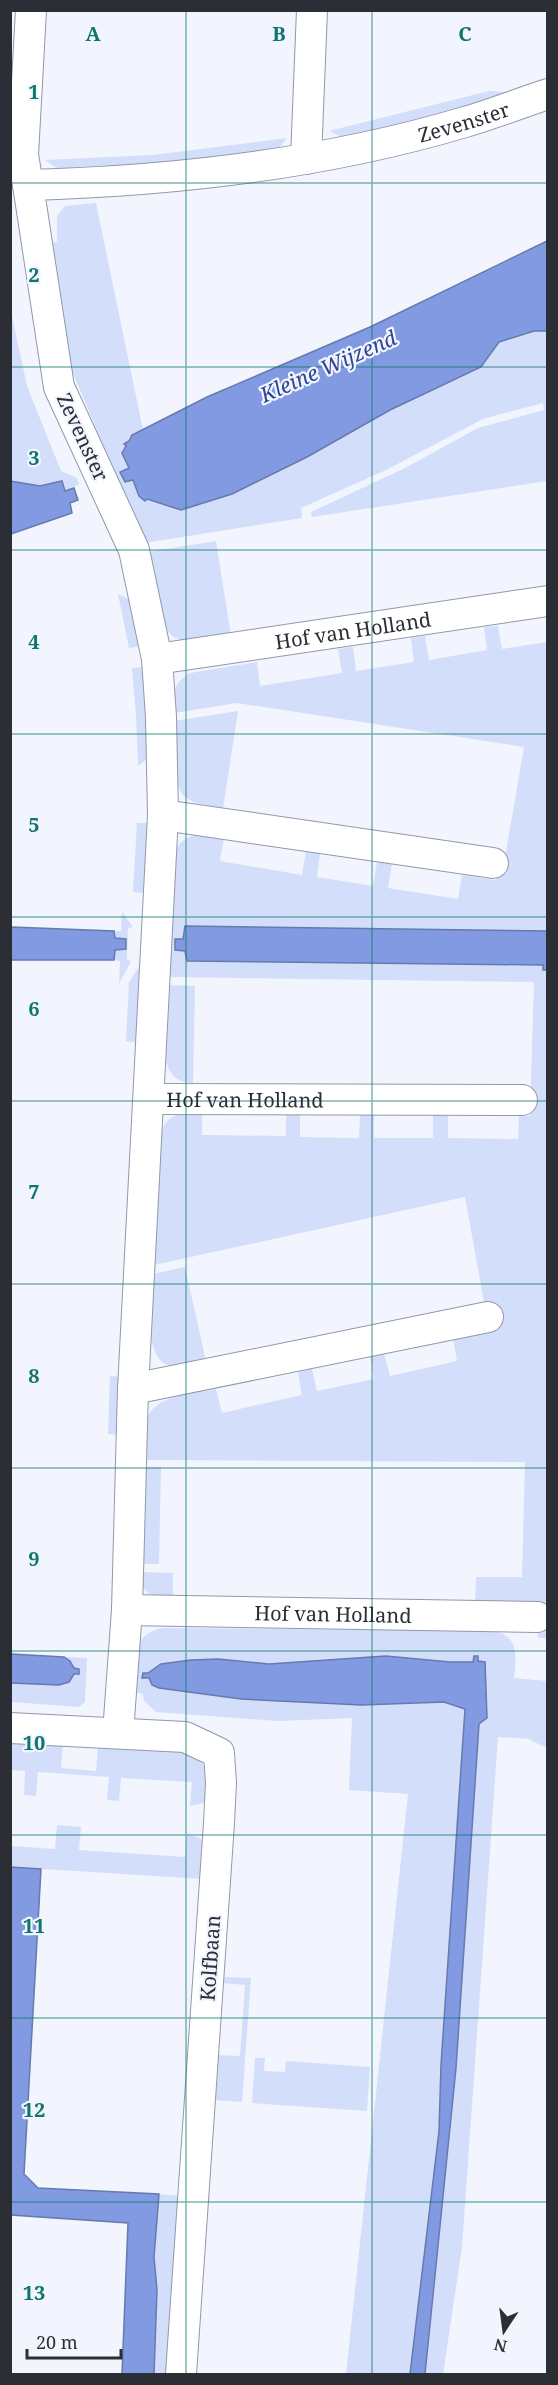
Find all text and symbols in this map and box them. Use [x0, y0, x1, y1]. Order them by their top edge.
text: A [85, 20, 101, 47]
text: B [272, 20, 286, 47]
text: C [458, 20, 472, 47]
text: 1 [28, 78, 40, 105]
street label: Zevenster [415, 95, 513, 148]
text: 2 [28, 261, 40, 288]
water label: Kleine Wijzend [254, 323, 401, 409]
street label: Zevenster [51, 389, 115, 486]
text: 3 [28, 444, 40, 471]
street label: Hof van Holland [273, 605, 433, 655]
text: 4 [28, 628, 40, 655]
text: 5 [28, 811, 40, 838]
text: 6 [28, 995, 40, 1022]
street label: Hof van Holland [166, 1086, 324, 1113]
text: 7 [28, 1178, 40, 1205]
text: 8 [28, 1362, 40, 1389]
text: 9 [28, 1545, 40, 1572]
street label: Hof van Holland [254, 1599, 412, 1628]
text: 10 [23, 1729, 45, 1756]
text: 11 [23, 1912, 45, 1939]
street label: Kolfbaan [194, 1914, 226, 2002]
text: 12 [23, 2096, 45, 2123]
text: 13 [23, 2279, 45, 2306]
north arrow [474, 2301, 534, 2361]
scale bar [27, 2322, 122, 2360]
text: 20 m [36, 2330, 78, 2354]
text: N [492, 2333, 509, 2358]

